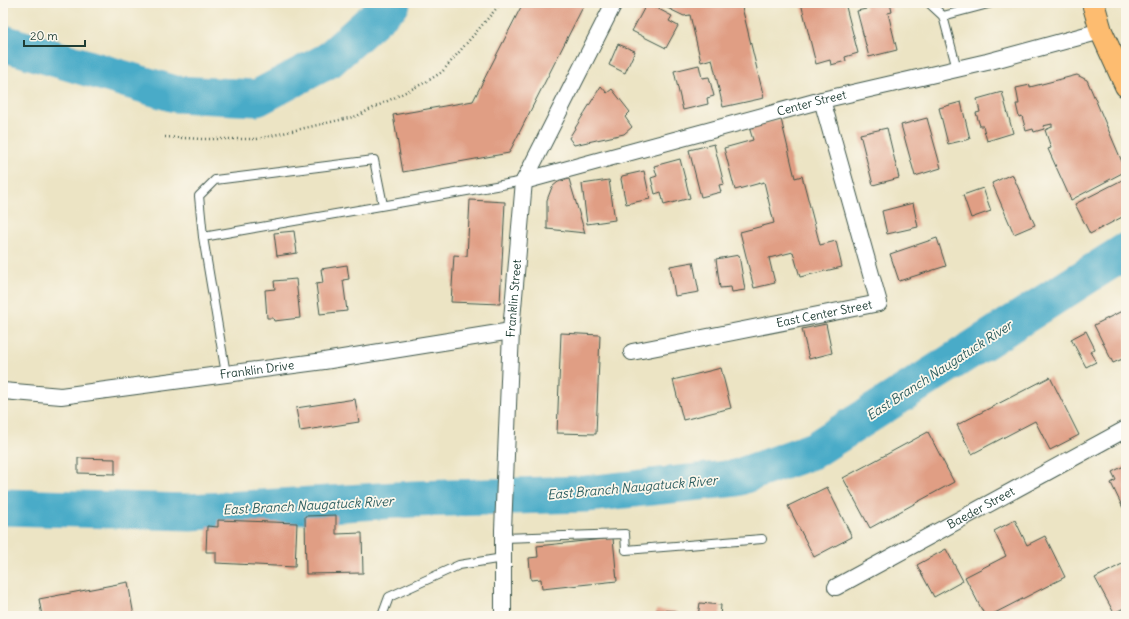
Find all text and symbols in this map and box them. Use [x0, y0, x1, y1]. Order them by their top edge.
scale bar [24, 22, 85, 48]
text: 20 m [30, 28, 58, 43]
street label: Center Street [775, 87, 848, 119]
street label: Franklin Street [503, 259, 524, 338]
street label: East Center Street [775, 297, 873, 330]
water label: East Branch Naugatuck River [863, 316, 1017, 424]
street label: Franklin Drive [219, 357, 295, 382]
water label: East Branch Naugatuck River [546, 471, 719, 503]
street label: Baeder Street [944, 483, 1017, 532]
water label: East Branch Naugatuck River [222, 492, 395, 518]

